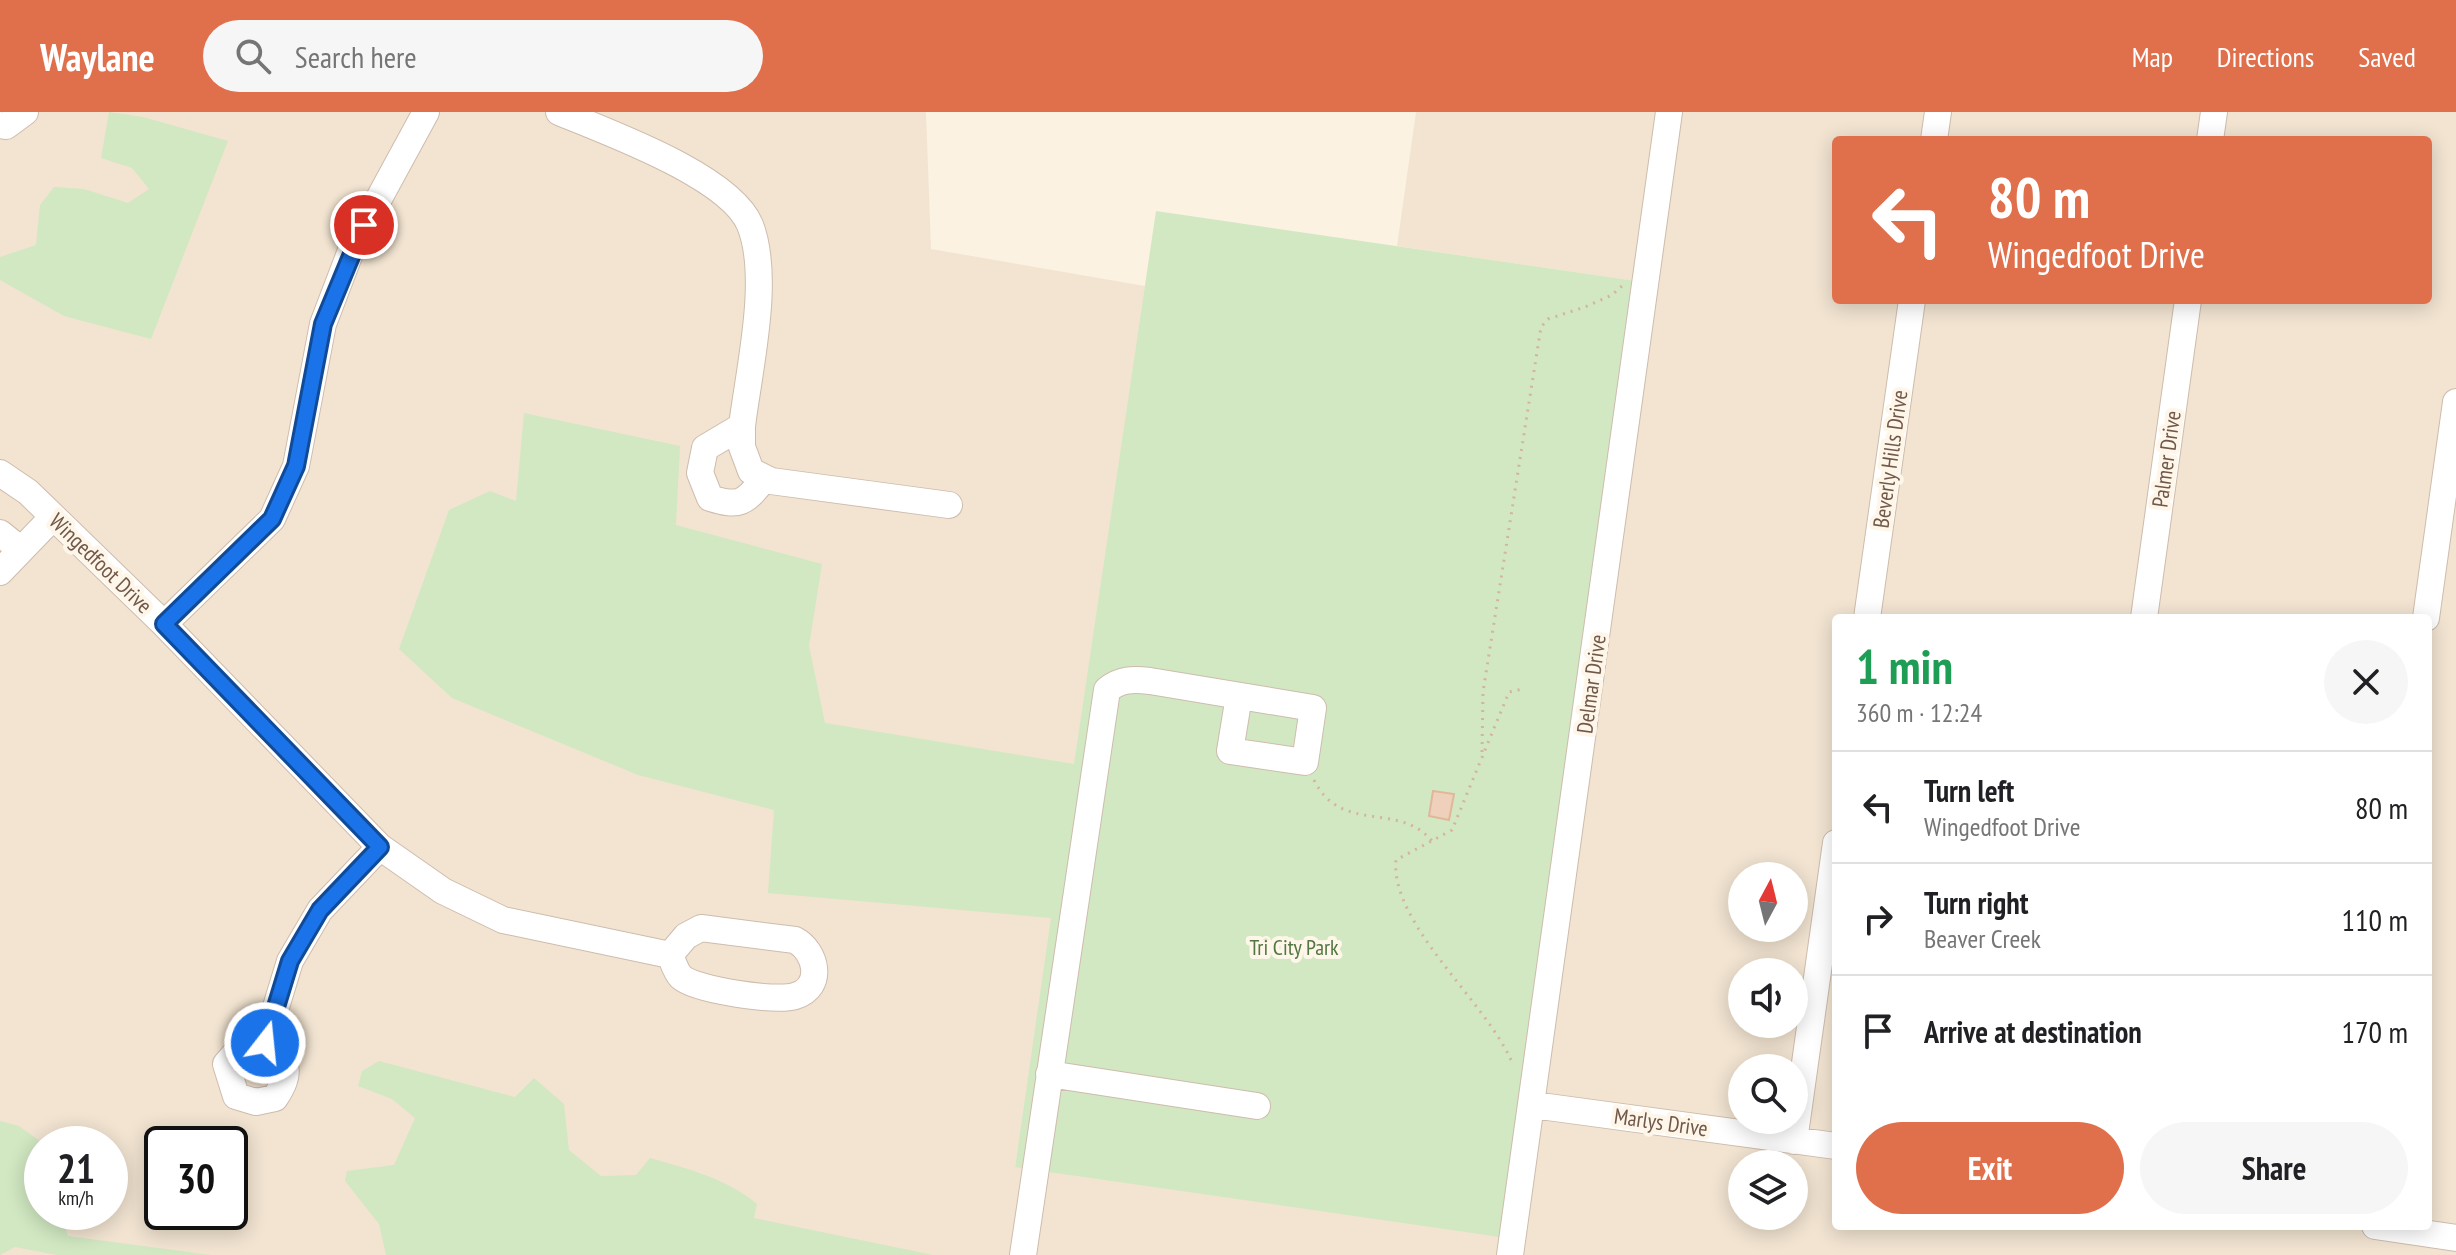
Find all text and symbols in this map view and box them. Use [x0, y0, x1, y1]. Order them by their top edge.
search box [203, 20, 763, 92]
text: Waylane [40, 32, 155, 81]
icon: search [231, 34, 275, 78]
text: Search here [295, 37, 417, 76]
text: Map [2132, 38, 2173, 75]
text: Directions [2217, 38, 2314, 75]
text: Saved [2358, 38, 2416, 75]
text: 80 m [1988, 161, 2090, 233]
icon: left [1856, 168, 1960, 272]
pin [330, 191, 398, 259]
icon: arrive [342, 203, 386, 247]
text: Wingedfoot Drive [1988, 231, 2205, 278]
street label: Beverly Hills Drive [1866, 388, 1914, 530]
street label: Palmer Drive [2145, 409, 2187, 509]
street label: Wingedfoot Drive [44, 507, 158, 619]
street label: Delmar Drive [1570, 633, 1612, 735]
text: 1 min [1856, 635, 1953, 697]
button: close [2324, 640, 2408, 724]
text: 360 m · 12:24 [1856, 696, 1982, 729]
text: Turn left [1924, 771, 2014, 810]
icon: left [1856, 785, 1900, 829]
text: 80 m [2355, 788, 2408, 827]
text: Wingedfoot Drive [1924, 810, 2081, 843]
north arrow [1728, 862, 1808, 942]
map controls [1728, 862, 1808, 1230]
text: Turn right [1924, 883, 2028, 922]
icon: right [1856, 897, 1900, 941]
text: 110 m [2342, 900, 2408, 939]
text: Beaver Creek [1924, 922, 2041, 955]
park label: Tri City Park [1249, 933, 1339, 961]
button: sound [1728, 958, 1808, 1038]
position arrow [223, 1001, 307, 1085]
icon: arrive [1856, 1009, 1900, 1053]
text: Arrive at destination [1924, 1012, 2142, 1051]
text: 170 m [2342, 1012, 2408, 1051]
button: search [1728, 1054, 1808, 1134]
street label: Marlys Drive [1612, 1102, 1710, 1142]
button: Exit [1856, 1122, 2124, 1214]
button: Share [2140, 1122, 2408, 1214]
speed limit sign: 30 [144, 1126, 248, 1230]
text: 21 [57, 1142, 95, 1194]
button: layers [1728, 1150, 1808, 1230]
text: km/h [58, 1185, 94, 1211]

